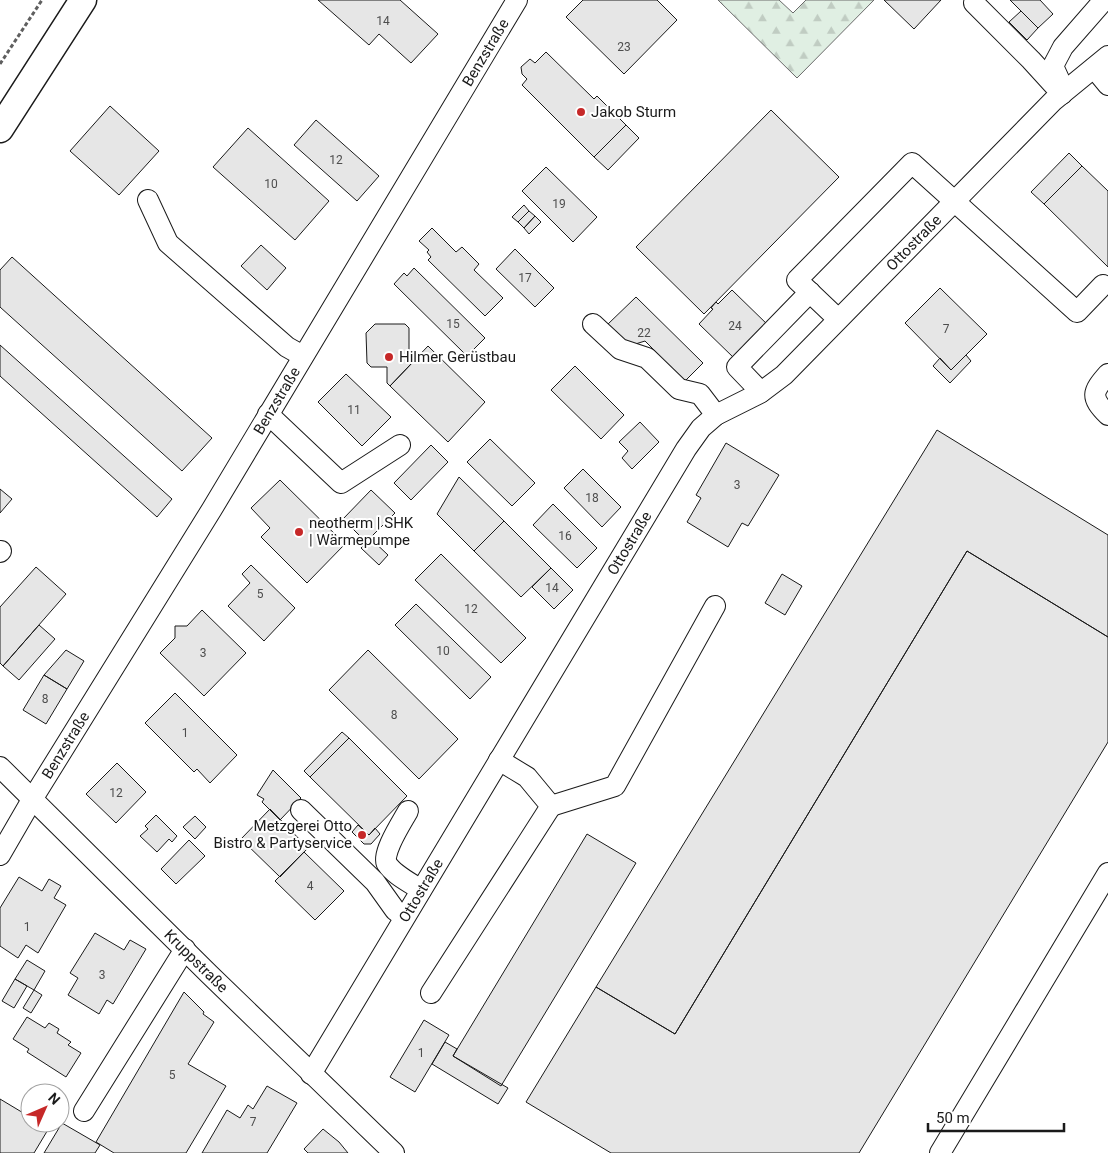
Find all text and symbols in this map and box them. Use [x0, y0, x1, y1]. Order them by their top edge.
house number: 14 [376, 14, 390, 28]
street label: Benzstraße [458, 15, 513, 90]
house number: 23 [617, 40, 631, 54]
place label: Jakob Sturm [591, 103, 676, 121]
marker: Jakob Sturm [575, 106, 587, 118]
house number: 12 [329, 153, 343, 167]
house number: 10 [264, 177, 278, 191]
house number: 19 [552, 197, 566, 211]
street label: Ottostraße [882, 211, 945, 274]
house number: 17 [518, 271, 532, 285]
house number: 15 [446, 317, 460, 331]
house number: 24 [728, 319, 742, 333]
house number: 7 [943, 322, 950, 336]
house number: 22 [637, 326, 651, 340]
place label: Hilmer Gerüstbau [399, 348, 516, 366]
marker: Hilmer Gerüstbau [383, 351, 395, 363]
street label: Benzstraße [250, 364, 304, 438]
house number: 11 [347, 403, 361, 417]
house number: 3 [734, 478, 740, 492]
house number: 18 [585, 491, 599, 505]
street label: Ottostraße [603, 508, 655, 578]
place label: neotherm | SHK | Wärmepumpe [309, 514, 414, 549]
marker: neotherm | SHK | Wärmepumpe [293, 526, 305, 538]
house number: 16 [558, 529, 572, 543]
house number: 14 [545, 581, 559, 595]
house number: 5 [257, 587, 264, 601]
house number: 12 [464, 602, 478, 616]
house number: 10 [436, 644, 450, 658]
house number: 3 [200, 646, 206, 660]
house number: 8 [42, 692, 49, 706]
street label: Benzstraße [38, 708, 93, 782]
house number: 8 [391, 708, 398, 722]
house number: 1 [182, 726, 188, 740]
house number: 12 [109, 786, 123, 800]
place label: Metzgerei Otto Bistro & Partyservice [213, 817, 352, 852]
marker: Metzgerei Otto Bistro & Partyservice [356, 829, 368, 841]
street label: Ottostraße [395, 855, 447, 926]
house number: 4 [307, 879, 314, 893]
house number: 1 [24, 920, 30, 934]
street label: Kruppstraße [161, 926, 232, 996]
house number: 3 [99, 968, 105, 982]
house number: 1 [418, 1046, 424, 1060]
house number: 5 [169, 1068, 176, 1082]
north arrow [20, 1083, 70, 1133]
text: N [45, 1090, 63, 1108]
scale bar [928, 1100, 1064, 1132]
text: 50 m [936, 1109, 970, 1127]
house number: 7 [250, 1115, 257, 1129]

